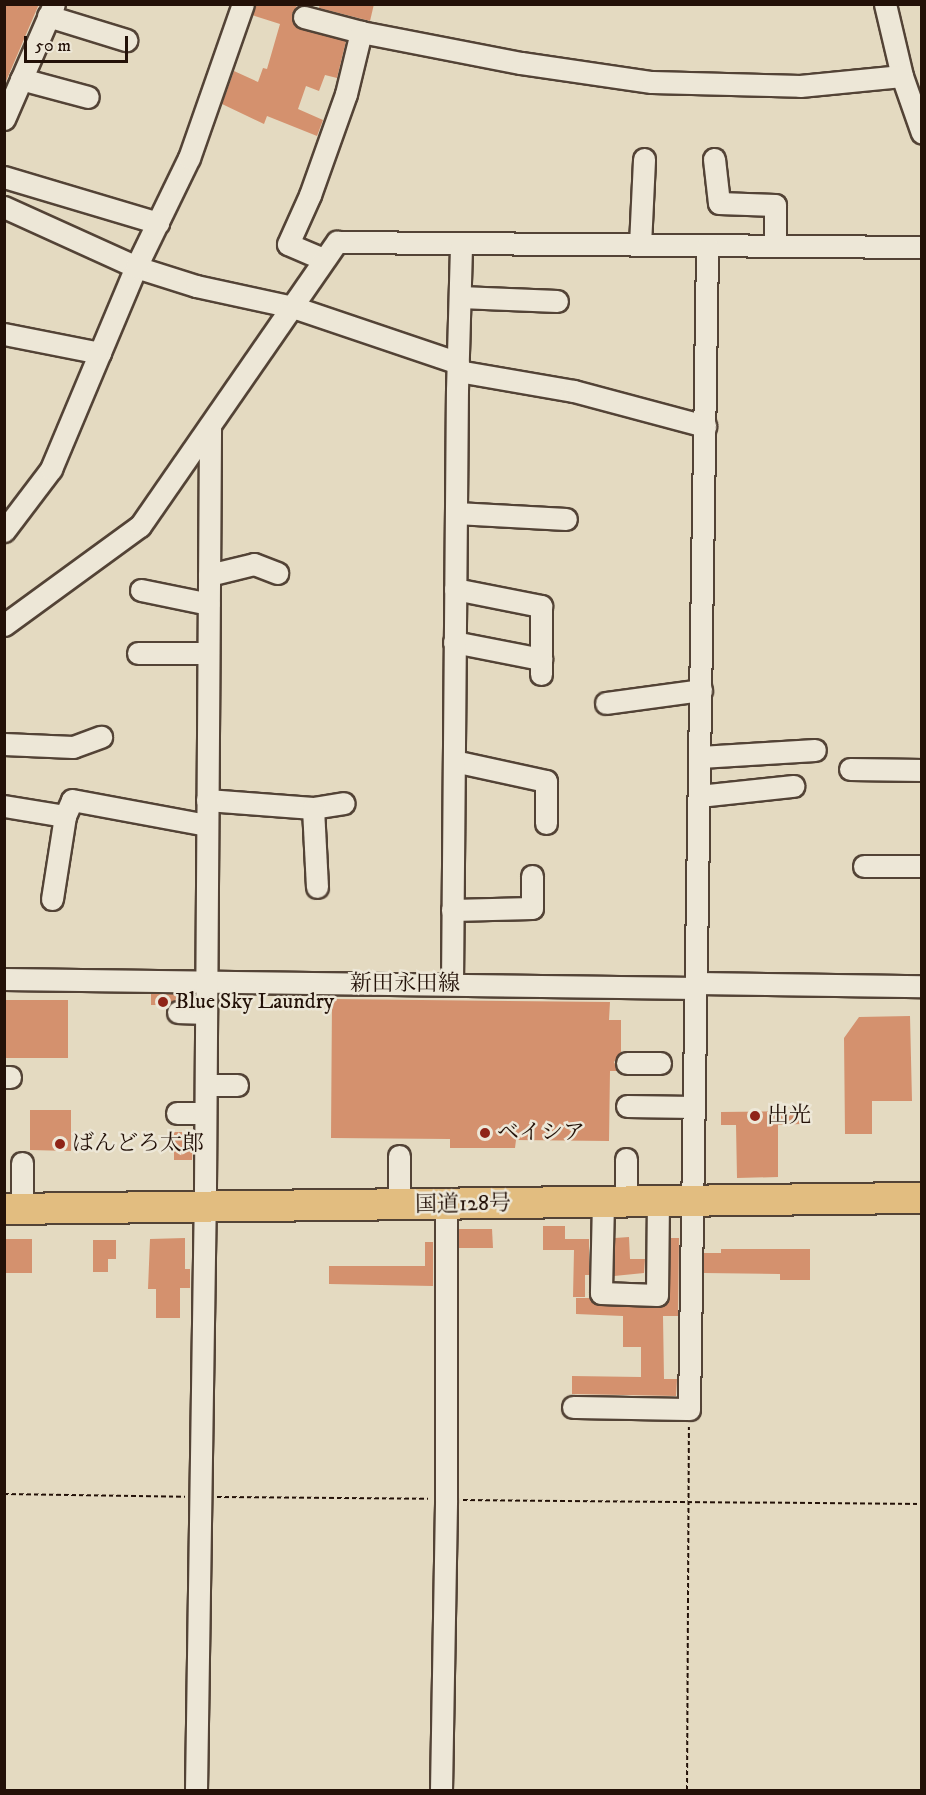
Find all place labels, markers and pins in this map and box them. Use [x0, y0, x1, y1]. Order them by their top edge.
place label: Blue Sky Laundry [175, 989, 334, 1015]
marker: Blue Sky Laundry [156, 995, 170, 1009]
place label: 出光 [767, 1103, 811, 1129]
marker: 出光 [748, 1109, 762, 1123]
place label: ベイシア [497, 1120, 585, 1146]
marker: ベイシア [478, 1126, 492, 1140]
place label: ばんどろ太郎 [72, 1131, 204, 1157]
marker: ばんどろ太郎 [53, 1137, 67, 1151]

